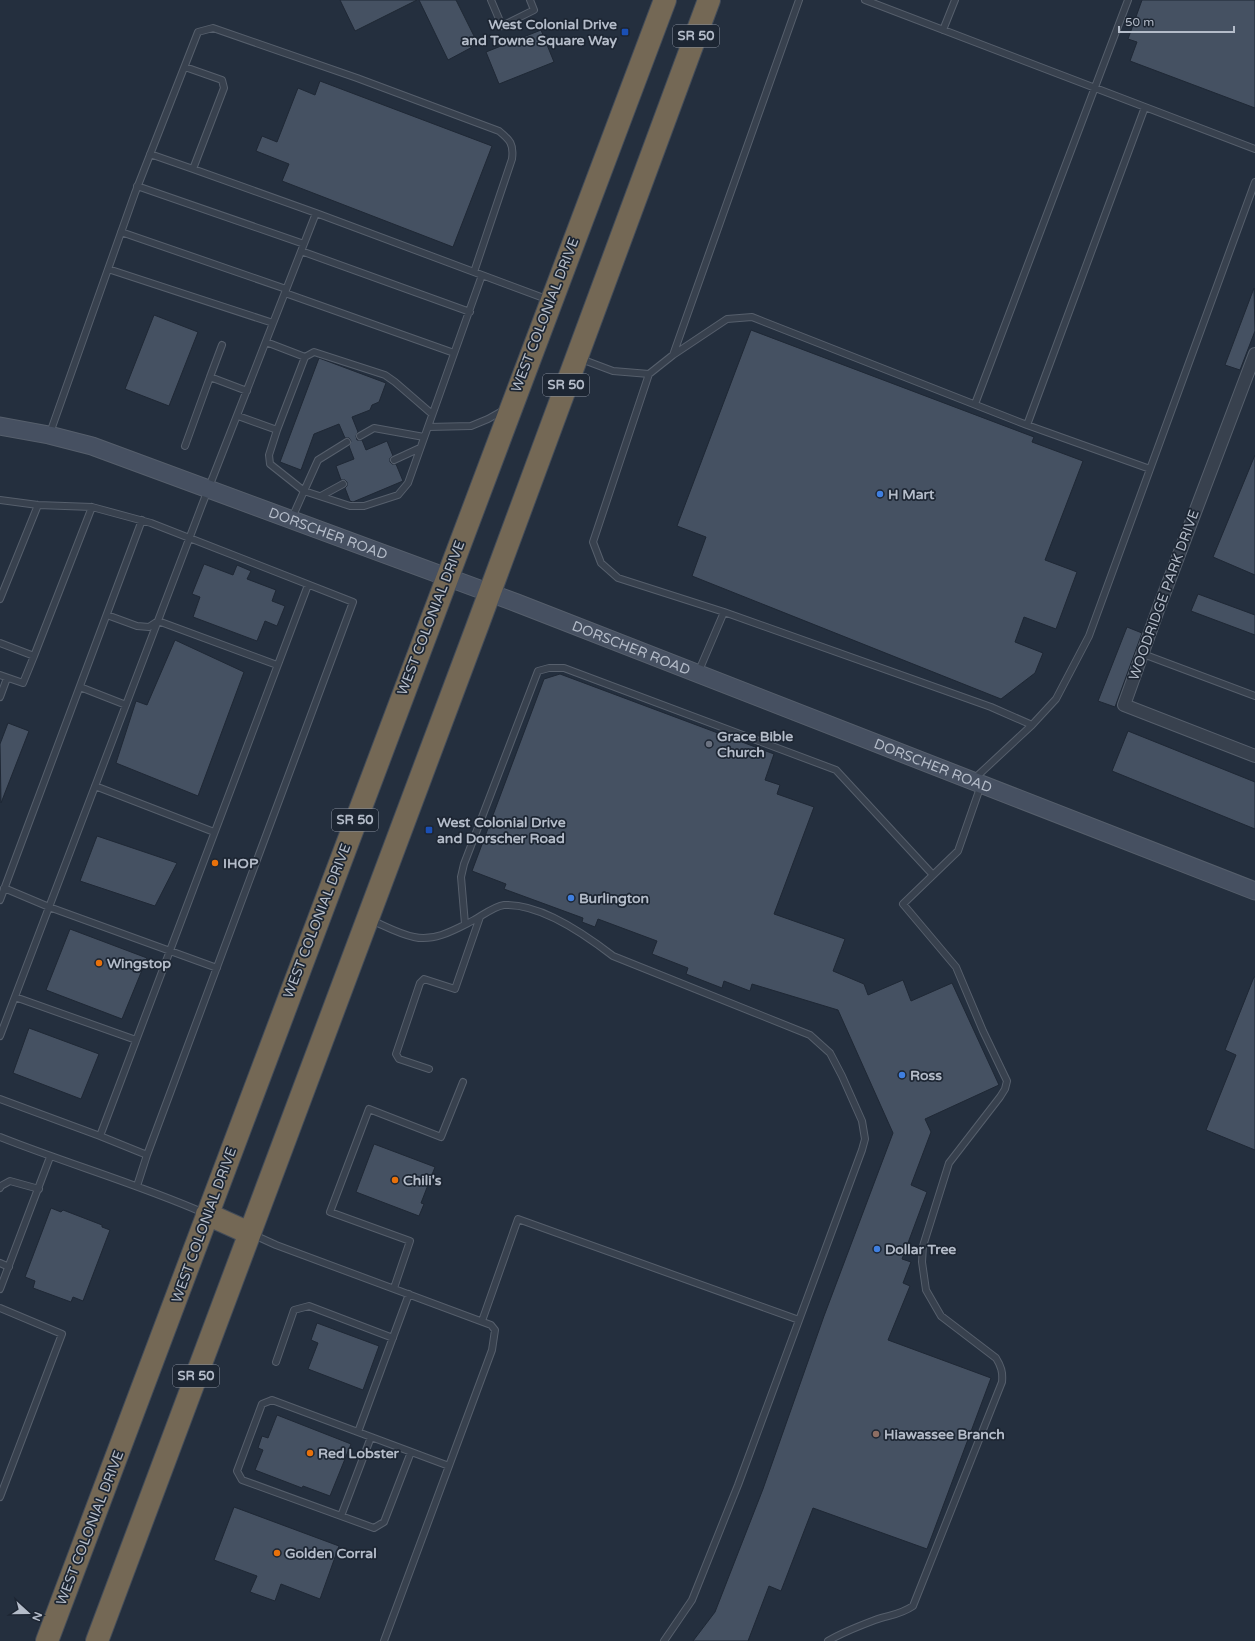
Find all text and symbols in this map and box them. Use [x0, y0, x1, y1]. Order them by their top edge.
scale bar [1119, 8, 1234, 34]
text: 50 m [1125, 15, 1154, 29]
place label: West Colonial Drive and Towne Square Way [461, 16, 617, 49]
road number: SR 50 [673, 25, 719, 47]
marker: West Colonial Drive and Towne Square Way [620, 27, 630, 37]
street label: WEST COLONIAL DRIVE [508, 235, 582, 395]
road number: SR 50 [543, 374, 589, 396]
place label: H Mart [888, 486, 935, 503]
marker: H Mart [875, 489, 885, 499]
street label: DORSCHER ROAD [266, 504, 390, 563]
street label: WOODRIDGE PARK DRIVE [1125, 507, 1203, 683]
street label: WEST COLONIAL DRIVE [394, 538, 468, 698]
street label: DORSCHER ROAD [570, 617, 693, 678]
place label: Grace Bible Church [717, 728, 793, 761]
street label: DORSCHER ROAD [872, 735, 995, 796]
marker: Grace Bible Church [704, 739, 714, 749]
road number: SR 50 [332, 809, 378, 831]
place label: West Colonial Drive and Dorscher Road [437, 814, 566, 847]
marker: West Colonial Drive and Dorscher Road [424, 825, 434, 835]
street label: WEST COLONIAL DRIVE [280, 841, 354, 1001]
place label: IHOP [223, 855, 259, 872]
marker: IHOP [210, 858, 220, 868]
place label: Burlington [579, 890, 649, 907]
marker: Burlington [566, 893, 576, 903]
place label: Wingstop [107, 955, 171, 972]
marker: Wingstop [94, 958, 104, 968]
place label: Ross [910, 1067, 942, 1084]
marker: Ross [897, 1070, 907, 1080]
street label: WEST COLONIAL DRIVE [168, 1145, 240, 1305]
place label: Chili's [403, 1172, 442, 1189]
marker: Chili's [390, 1175, 400, 1185]
place label: Dollar Tree [885, 1241, 956, 1258]
marker: Dollar Tree [872, 1244, 882, 1254]
road number: SR 50 [173, 1365, 219, 1387]
place label: Hiawassee Branch [884, 1426, 1005, 1443]
marker: Hiawassee Branch [871, 1429, 881, 1439]
place label: Red Lobster [318, 1445, 400, 1462]
street label: WEST COLONIAL DRIVE [53, 1448, 127, 1608]
marker: Red Lobster [305, 1448, 315, 1458]
place label: Golden Corral [285, 1545, 377, 1562]
marker: Golden Corral [272, 1548, 282, 1558]
north arrow [8, 1593, 48, 1633]
text: N [29, 1610, 45, 1623]

